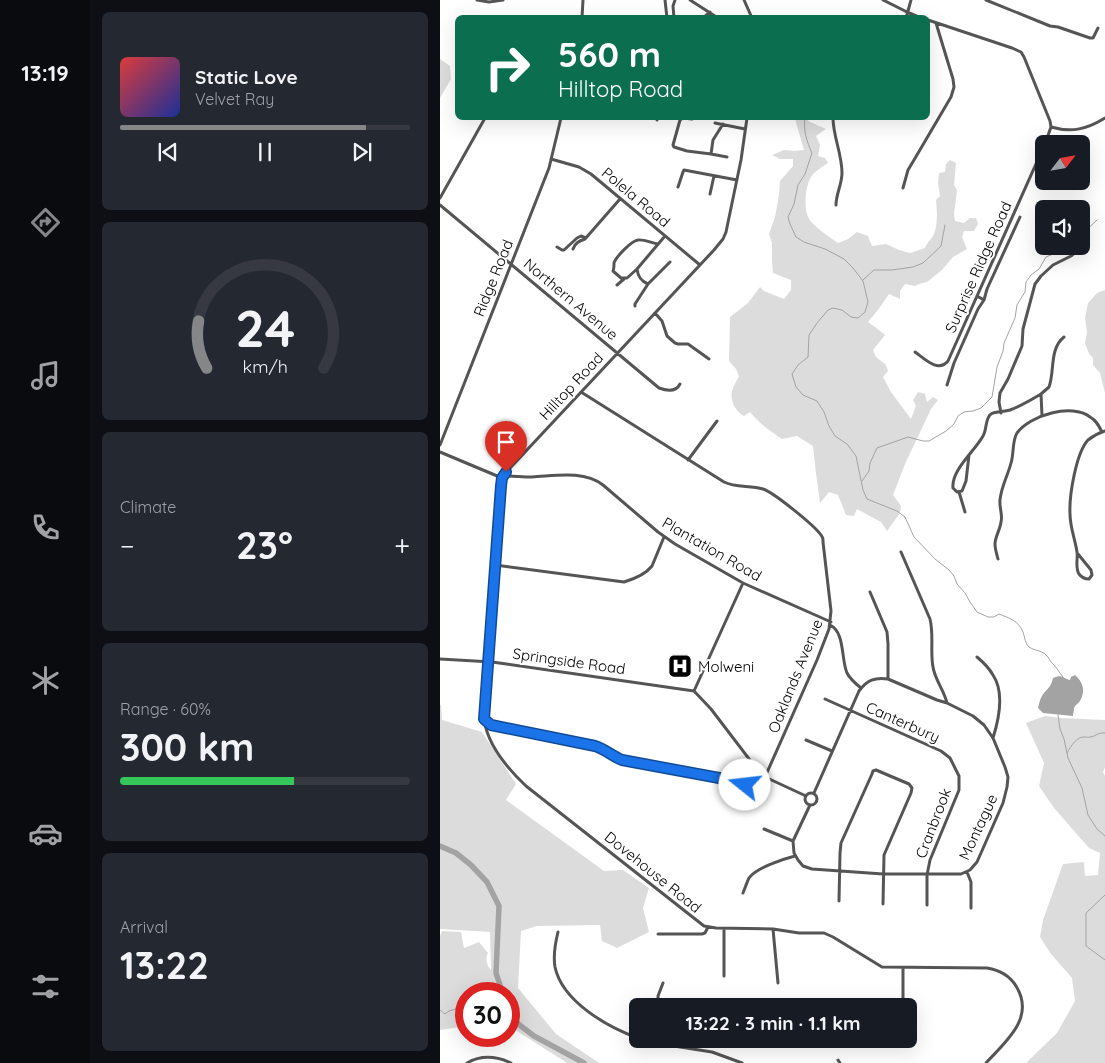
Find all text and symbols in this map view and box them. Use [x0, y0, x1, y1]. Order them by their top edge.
text: 560 m [558, 32, 661, 76]
icon: right [475, 35, 540, 100]
text: 13:19 [21, 59, 69, 87]
text: Static Love [195, 65, 298, 89]
text: Hilltop Road [558, 75, 683, 103]
text: Velvet Ray [195, 89, 274, 109]
north arrow [1035, 135, 1090, 190]
map controls [1035, 135, 1090, 255]
icon: previous [154, 138, 182, 166]
icon: pause [251, 138, 279, 166]
icon: next [348, 138, 376, 166]
street label: Polela Road [598, 163, 674, 231]
street label: Surprise Ridge Road [941, 198, 1015, 336]
button: sound [1035, 200, 1090, 255]
icon: directions [28, 205, 63, 240]
street label: Ridge Road [469, 237, 517, 319]
street label: Northern Avenue [520, 254, 622, 344]
text: 24 [235, 295, 295, 360]
street label: Hilltop Road [535, 348, 607, 424]
text: km/h [242, 355, 288, 377]
icon: music [28, 358, 63, 393]
pin [485, 421, 527, 472]
icon: arrive [492, 428, 520, 456]
text: Climate [120, 497, 176, 517]
icon: phone [28, 510, 63, 545]
street label: Plantation Road [659, 513, 765, 585]
text: 23° [236, 521, 293, 569]
text: − [120, 528, 135, 563]
text: + [394, 528, 410, 563]
street label: Oaklands Avenue [763, 616, 827, 736]
street label: Springside Road [511, 644, 627, 678]
hospital icon: Molweni [667, 653, 693, 679]
place label: Molweni [698, 657, 754, 676]
icon: climate [28, 663, 63, 698]
street label: Canterbury [863, 697, 943, 747]
text: Range · 60% [120, 699, 211, 719]
text: 300 km [120, 723, 254, 771]
position arrow [718, 758, 770, 810]
street label: Cranbrook [911, 785, 955, 861]
street label: Montague [954, 791, 1002, 863]
icon: car [28, 816, 63, 851]
street label: Dovehouse Road [601, 827, 705, 917]
text: Arrival [120, 917, 168, 937]
text: 13:22 [120, 941, 209, 989]
icon: filters [28, 969, 63, 1004]
speed limit sign: 30 [455, 982, 520, 1047]
text: 13:22 · 3 min · 1.1 km [685, 1011, 861, 1035]

